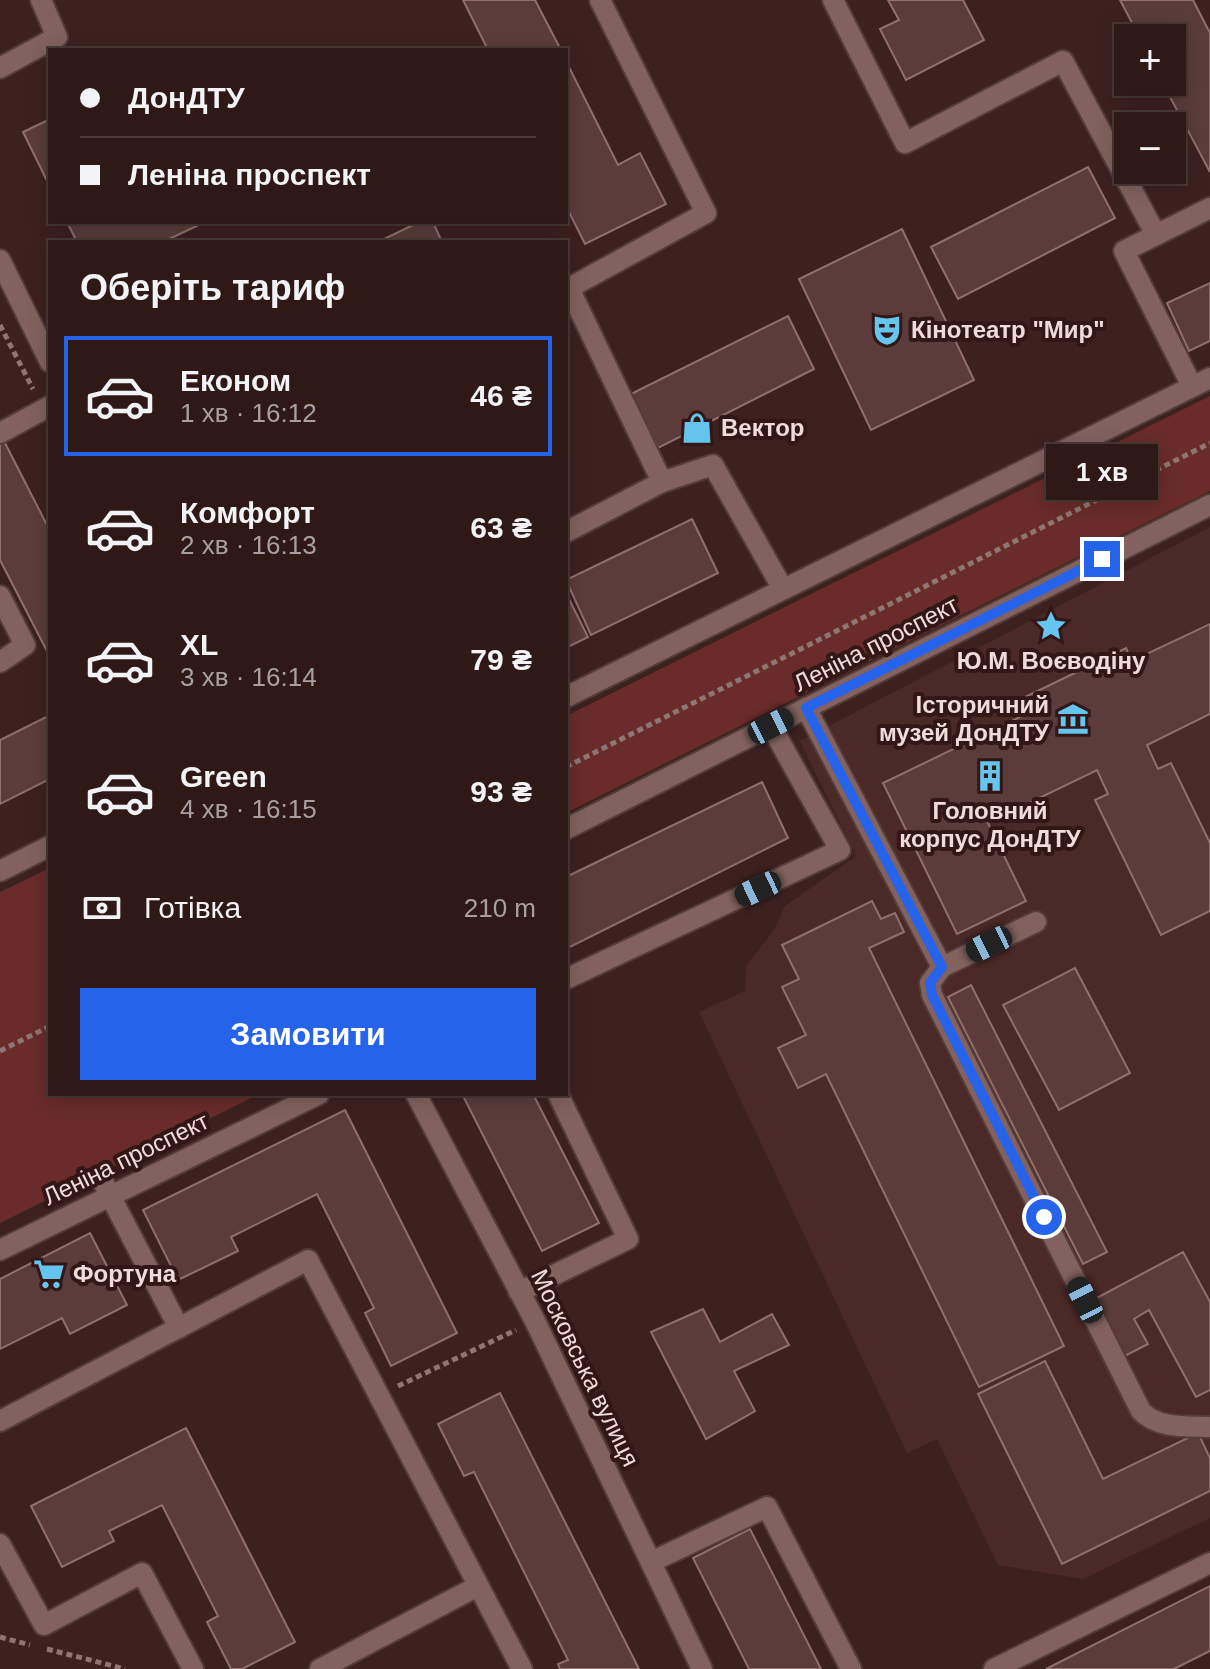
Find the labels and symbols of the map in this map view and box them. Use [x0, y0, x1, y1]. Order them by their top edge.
theatre icon: Кінотеатр "Мир" [870, 313, 904, 347]
place label: Кінотеатр "Мир" [911, 316, 1105, 343]
shop icon: Вектор [680, 411, 714, 445]
place label: Вектор [721, 414, 804, 441]
callout: 1 хв [1046, 443, 1158, 499]
route end [1084, 541, 1120, 577]
street label: Леніна проспект [789, 590, 962, 697]
place icon: Ю.М. Воєводіну [1034, 609, 1068, 643]
place label: Ю.М. Воєводіну [957, 647, 1146, 674]
place label: Історичний музей ДонДТУ [879, 691, 1050, 746]
museum icon: Історичний музей ДонДТУ [1056, 702, 1090, 736]
car [744, 704, 798, 748]
building icon: Головний корпус ДонДТУ [973, 759, 1007, 793]
place label: Головний корпус ДонДТУ [899, 797, 1082, 852]
car [731, 868, 785, 910]
car [962, 923, 1016, 965]
street label: Леніна проспект [39, 1107, 213, 1210]
route start [1026, 1199, 1062, 1235]
supermarket icon: Фортуна [32, 1257, 66, 1291]
place label: Фортуна [73, 1260, 177, 1287]
street label: Московська вулиця [526, 1265, 645, 1471]
car [1063, 1273, 1107, 1327]

